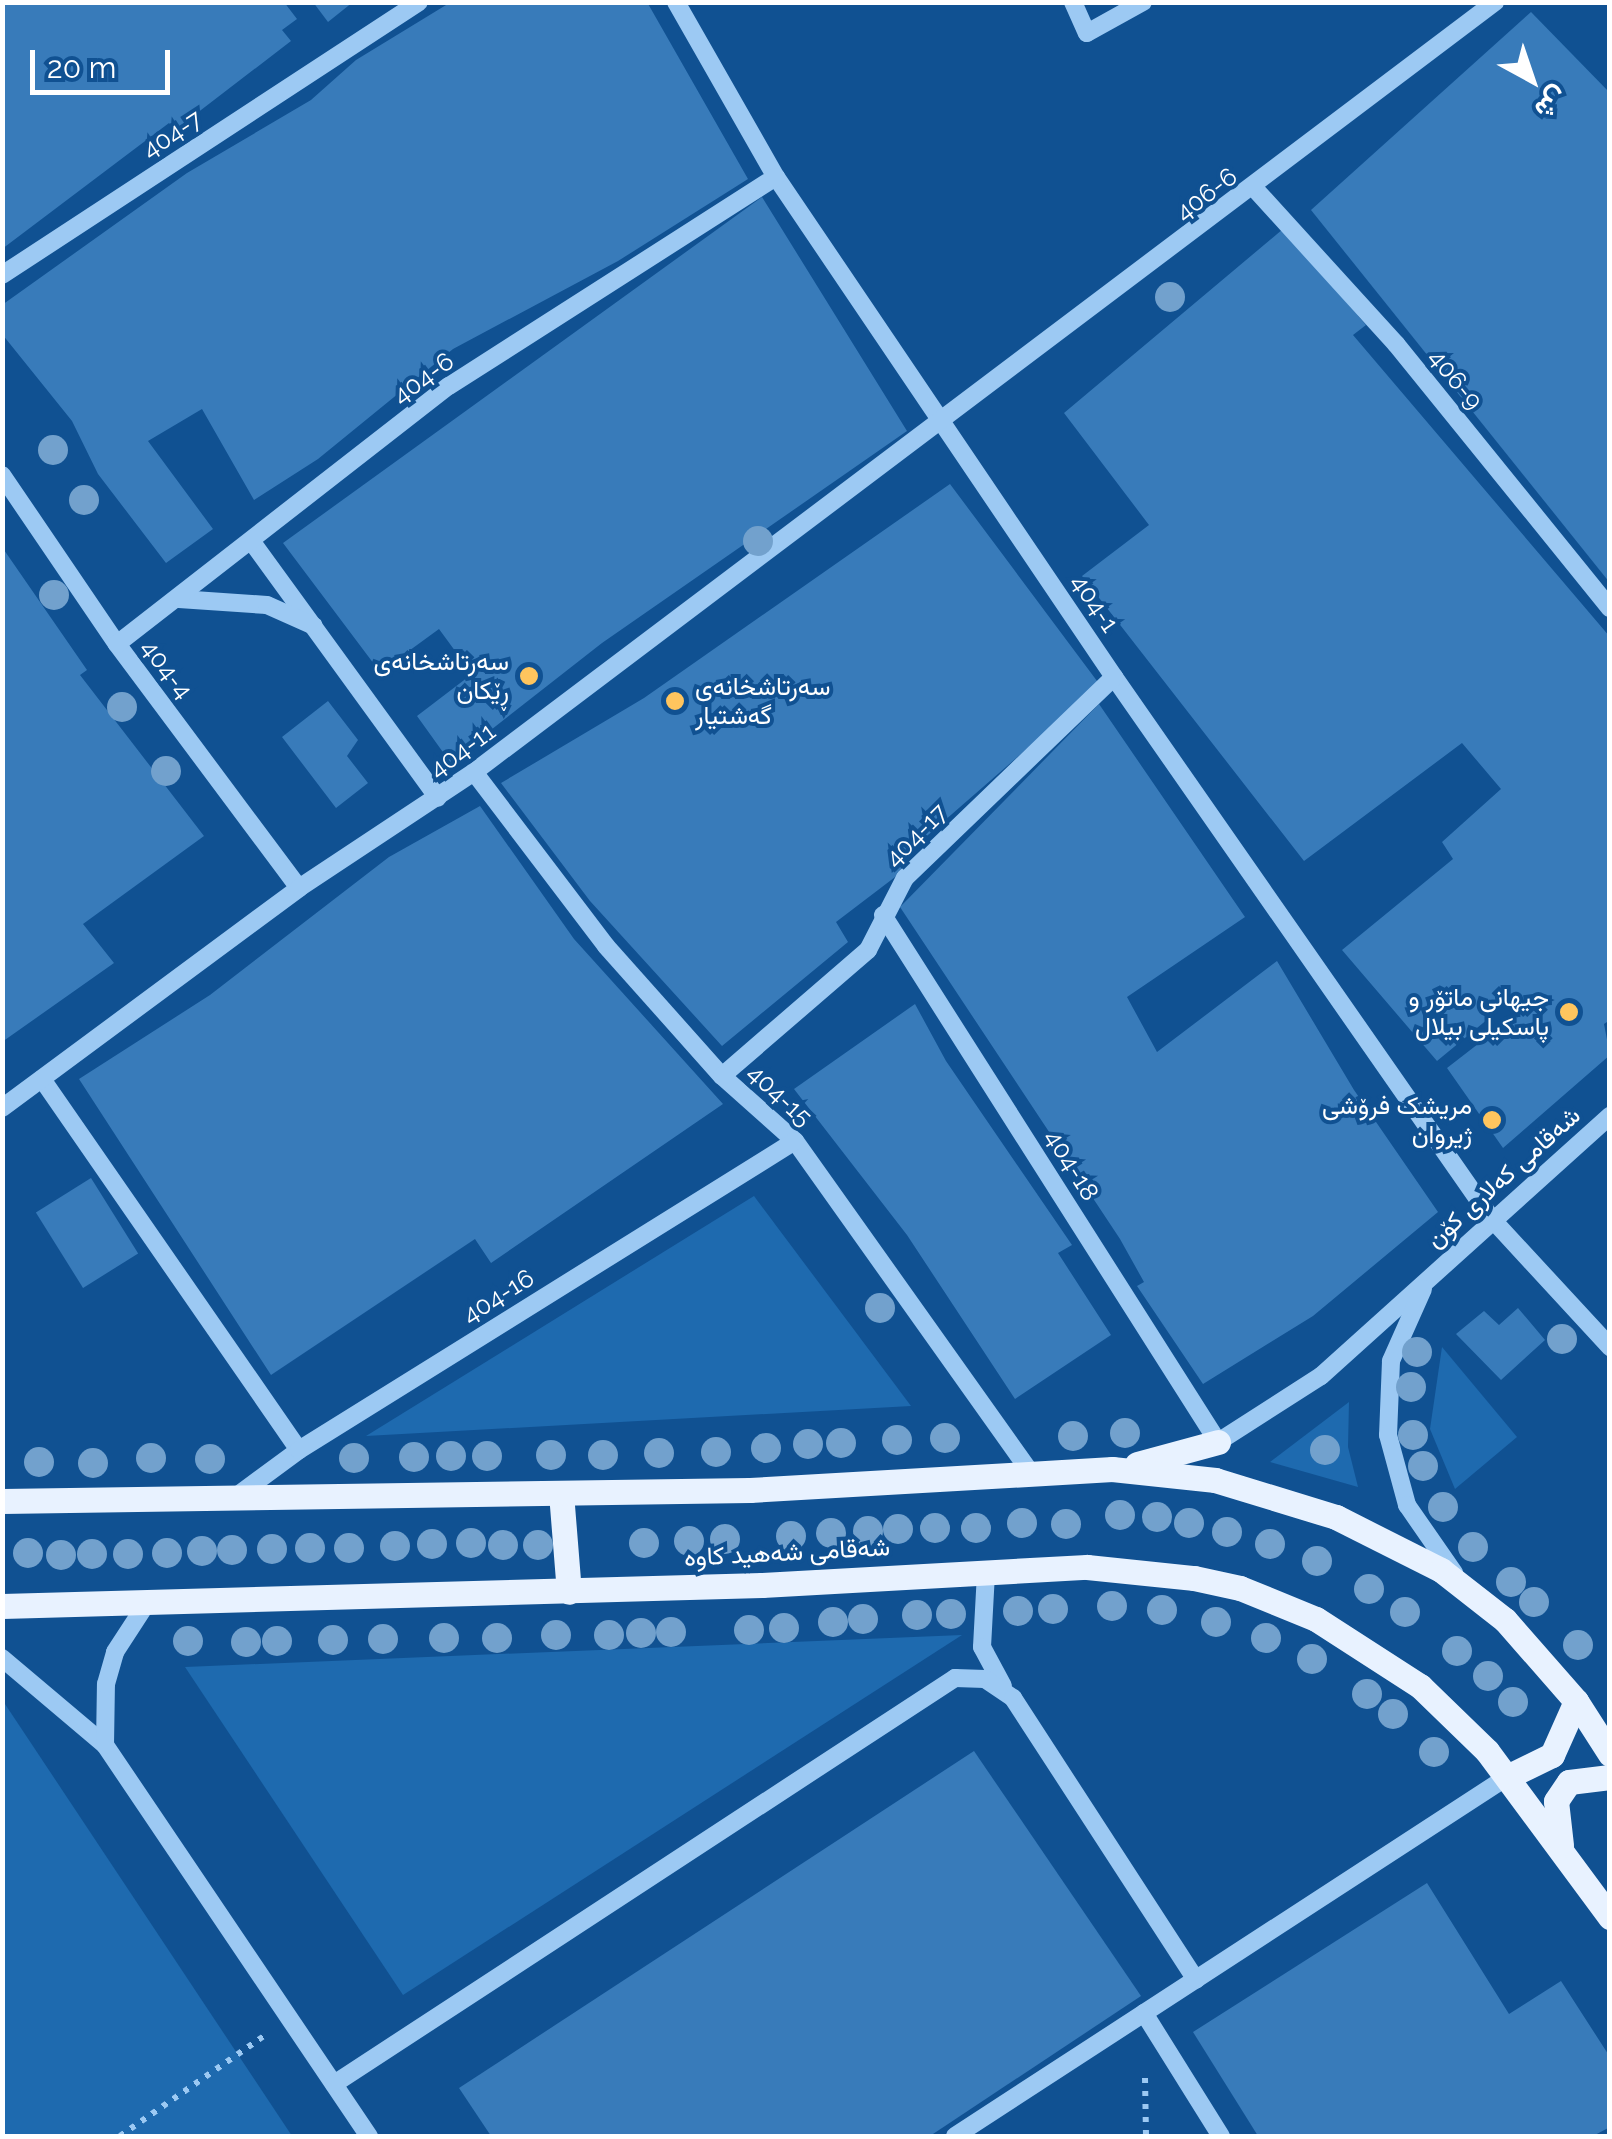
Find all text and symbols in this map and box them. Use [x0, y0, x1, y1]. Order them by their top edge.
scale bar [35, 30, 175, 92]
north arrow [1482, 30, 1582, 130]
text: 20 m [47, 50, 116, 85]
text: ش [1528, 80, 1575, 127]
street label: 404-7 [136, 104, 208, 164]
street label: 406-6 [1169, 161, 1243, 227]
street label: 406-9 [1423, 343, 1489, 415]
street label: 404-6 [387, 346, 459, 410]
street label: 404-1 [1065, 568, 1125, 638]
street label: 404-4 [135, 633, 199, 705]
place label: سەرتاشخانەی ڕێکان [374, 647, 509, 706]
marker: سەرتاشخانەی ڕێکان [518, 665, 540, 687]
place label: سەرتاشخانەی گەشتیار [695, 672, 830, 731]
marker: سەرتاشخانەی گەشتیار [664, 690, 686, 712]
street label: 404-11 [423, 716, 501, 784]
street label: 404-17 [878, 797, 954, 873]
place label: جیهانی ماتۆر و پاسکیلی بیلال [1408, 983, 1549, 1042]
marker: جیهانی ماتۆر و پاسکیلی بیلال [1558, 1001, 1580, 1023]
street label: 404-15 [742, 1058, 818, 1132]
place label: مریشک فرۆشی ژیروان [1322, 1091, 1472, 1150]
street label: شەقامی کەلاری کۆن [1420, 1100, 1586, 1254]
marker: مریشک فرۆشی ژیروان [1481, 1109, 1503, 1131]
street label: 404-18 [1038, 1124, 1106, 1206]
street label: 404-16 [457, 1262, 539, 1330]
street label: شەقامی شەهید کاوە [683, 1532, 891, 1572]

